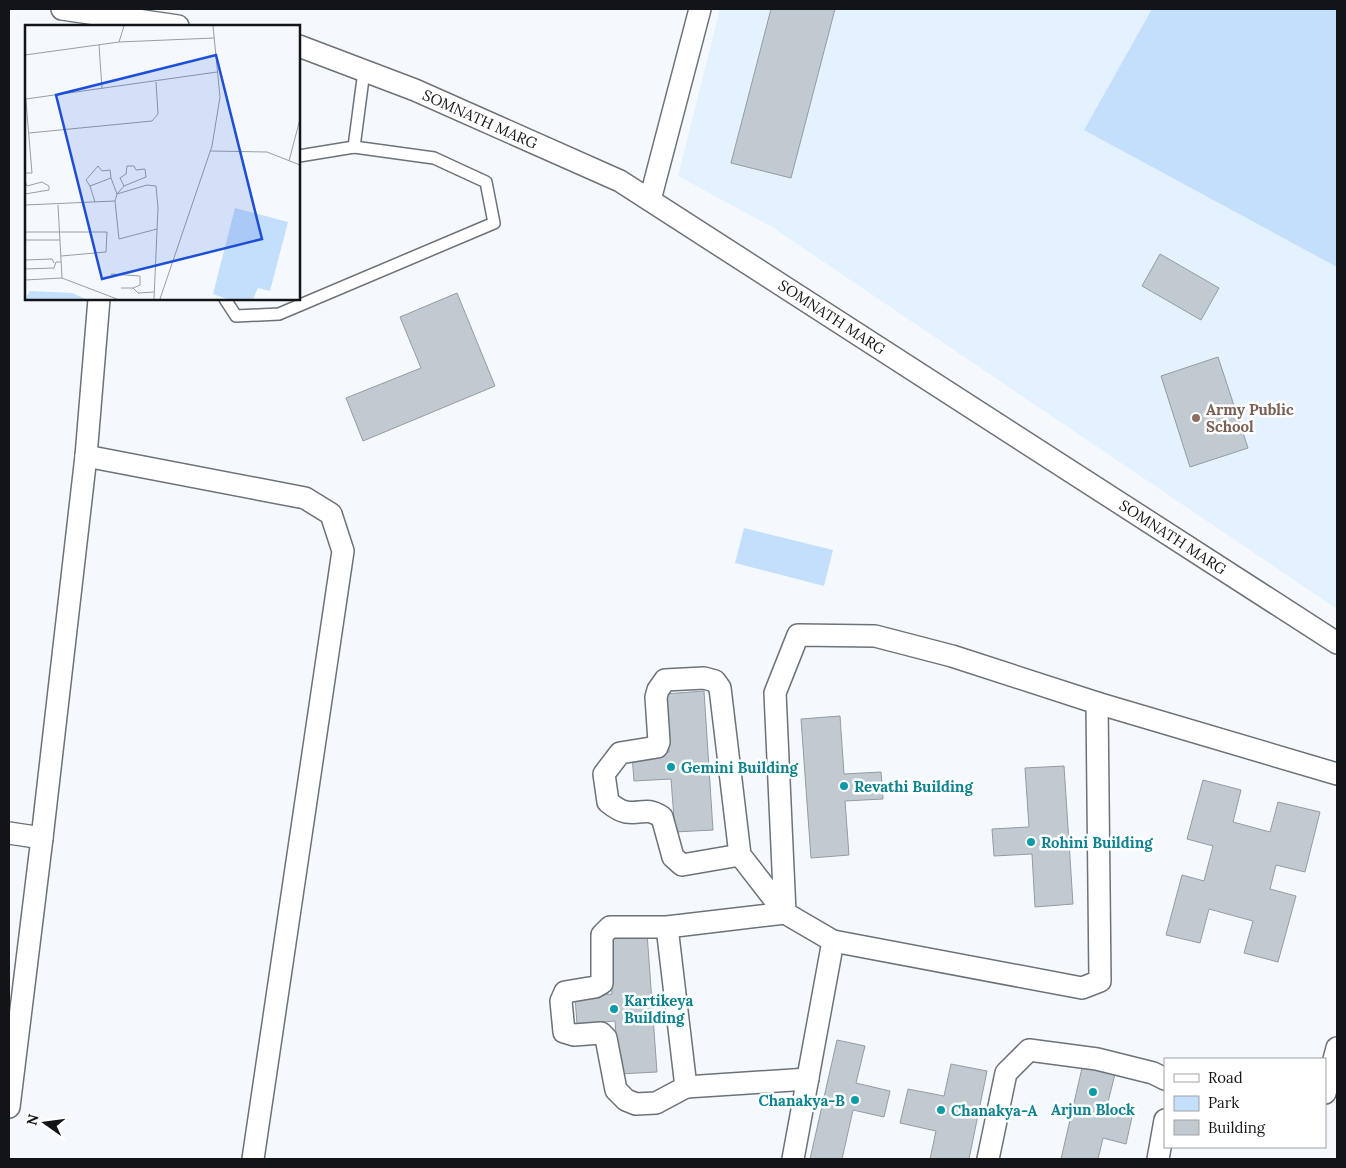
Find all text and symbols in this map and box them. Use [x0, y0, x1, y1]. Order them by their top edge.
inset map [25, 25, 300, 300]
street label: SOMNATH MARG [420, 85, 541, 153]
street label: SOMNATH MARG [775, 275, 890, 359]
place label: Army Public School [1206, 400, 1294, 436]
marker: Army Public School [1190, 412, 1202, 424]
street label: SOMNATH MARG [1116, 495, 1231, 579]
place label: Gemini Building [681, 758, 799, 777]
marker: Gemini Building [665, 761, 677, 773]
place label: Revathi Building [854, 777, 973, 796]
marker: Revathi Building [838, 780, 850, 792]
place label: Rohini Building [1041, 833, 1153, 852]
marker: Rohini Building [1025, 836, 1037, 848]
place label: Kartikeya Building [624, 991, 694, 1027]
marker: Kartikeya Building [608, 1003, 620, 1015]
legend [1164, 1058, 1326, 1148]
text: Road [1208, 1068, 1243, 1087]
marker: Arjun Block [1087, 1086, 1099, 1098]
place label: Chanakya-B [758, 1091, 845, 1110]
text: Park [1208, 1093, 1239, 1112]
marker: Chanakya-B [849, 1094, 861, 1106]
north arrow [20, 1098, 70, 1148]
place label: Arjun Block [1051, 1100, 1135, 1119]
place label: Chanakya-A [951, 1101, 1037, 1120]
marker: Chanakya-A [935, 1104, 947, 1116]
text: N [22, 1112, 42, 1127]
text: Building [1208, 1118, 1266, 1137]

